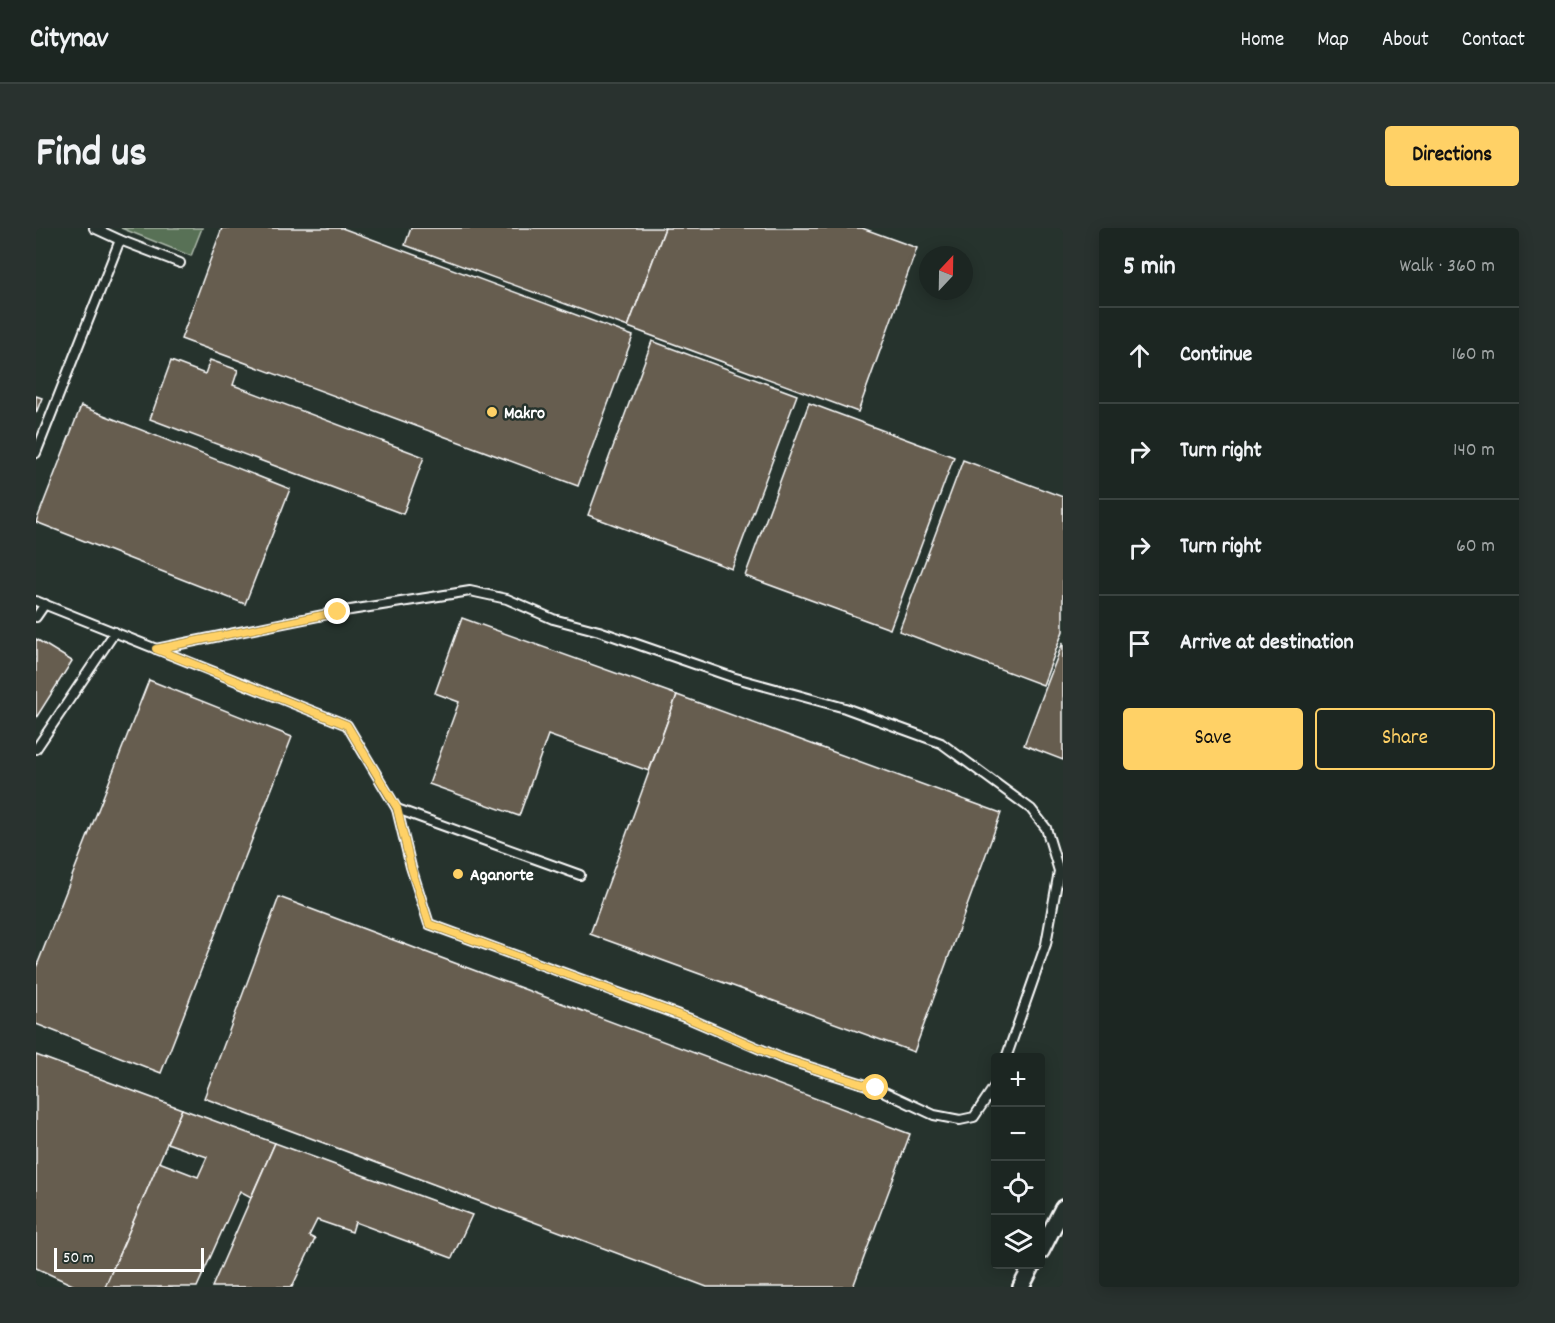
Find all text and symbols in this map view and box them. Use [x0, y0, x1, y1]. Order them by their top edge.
text: Citynav [30, 21, 108, 61]
text: Home [1240, 26, 1284, 56]
text: Map [1317, 26, 1349, 56]
text: About [1382, 26, 1429, 56]
text: Contact [1462, 26, 1525, 56]
text: Find us [36, 126, 147, 186]
button: Directions [1385, 126, 1519, 186]
north arrow [919, 246, 973, 300]
text: 5 min [1123, 249, 1176, 286]
text: Walk · 360 m [1400, 253, 1495, 281]
icon: ahead [1123, 339, 1156, 372]
text: Continue [1180, 340, 1252, 371]
text: 160 m [1452, 341, 1495, 369]
place label: Makro [504, 402, 545, 427]
marker: Makro [485, 405, 499, 419]
icon: right [1123, 435, 1156, 468]
text: Turn right [1180, 436, 1262, 467]
text: 140 m [1453, 437, 1495, 465]
icon: right [1123, 531, 1156, 564]
text: Turn right [1180, 532, 1262, 563]
text: 60 m [1456, 533, 1495, 561]
route end [324, 598, 350, 624]
icon: arrive [1123, 627, 1156, 660]
text: Arrive at destination [1180, 628, 1354, 659]
button: Save [1123, 708, 1303, 770]
button: Share [1315, 708, 1495, 770]
place label: Aganorte [470, 864, 534, 889]
marker: Aganorte [451, 867, 465, 881]
map controls [991, 1053, 1045, 1269]
button: + [991, 1053, 1045, 1107]
route start [862, 1074, 888, 1100]
button: − [991, 1107, 1045, 1161]
button: locate [991, 1161, 1045, 1215]
button: layers [991, 1215, 1045, 1269]
scale bar [54, 1245, 204, 1272]
text: 50 m [63, 1247, 94, 1270]

